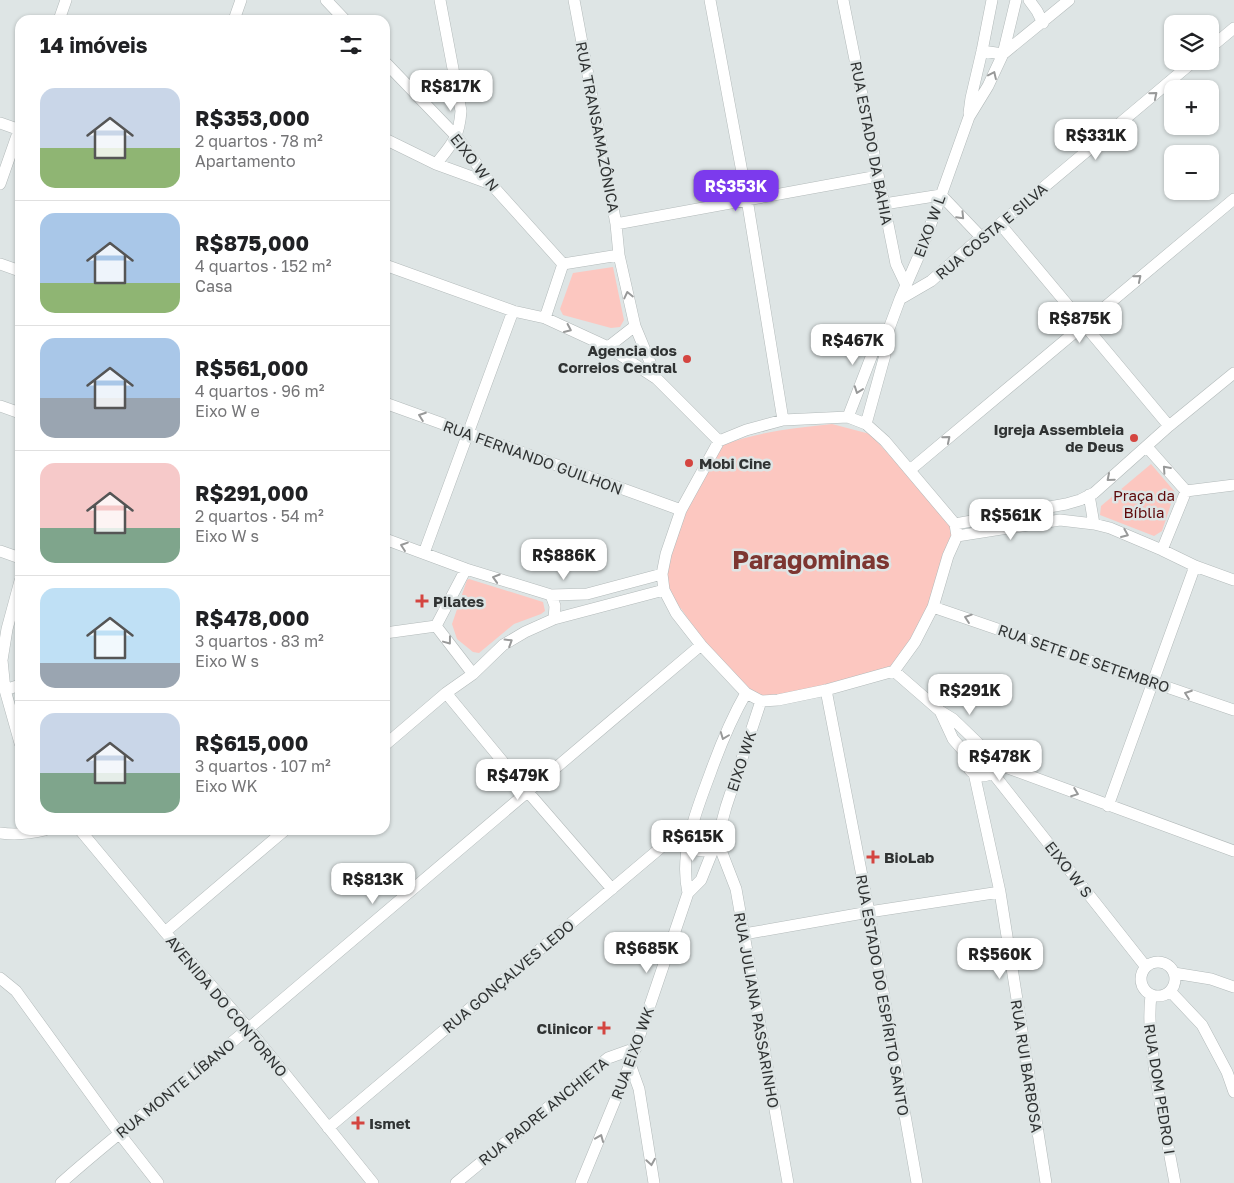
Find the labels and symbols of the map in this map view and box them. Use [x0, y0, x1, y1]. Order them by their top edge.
street label: RUA TRANSAMAZÔNICA [573, 40, 623, 214]
street label: RUA ESTADO DA BAHIA [847, 60, 897, 226]
pin: R$817K [410, 70, 492, 112]
one-way arrow [987, 71, 998, 80]
one-way arrow [1148, 92, 1157, 101]
pin: R$331K [1055, 119, 1137, 161]
street label: EIXO W N [447, 130, 503, 194]
pin: R$353K [695, 170, 777, 212]
street label: RUA COSTA E SILVA [932, 179, 1050, 283]
street label: EIXO W L [909, 192, 949, 260]
one-way arrow [955, 210, 964, 219]
one-way arrow [1133, 274, 1142, 283]
one-way arrow [623, 291, 634, 300]
pin: R$875K [1039, 302, 1121, 344]
one-way arrow [563, 322, 572, 333]
pin: R$467K [812, 324, 894, 366]
place label: Agencia dos Correios Central [558, 341, 677, 376]
marker: Agencia dos Correios Central [681, 353, 693, 365]
one-way arrow [854, 385, 864, 393]
one-way arrow [418, 412, 426, 422]
street label: RUA FERNANDO GUILHON [441, 416, 625, 498]
place label: Igreja Assembleia de Deus [993, 420, 1124, 455]
marker: Igreja Assembleia de Deus [1128, 432, 1140, 444]
one-way arrow [941, 436, 950, 444]
place label: Mobi Cine [699, 454, 771, 472]
marker: Mobi Cine [683, 457, 695, 469]
one-way arrow [1163, 465, 1172, 474]
one-way arrow [1107, 473, 1116, 481]
park label: Praça da Bíblia [1113, 486, 1175, 521]
pin: R$561K [970, 498, 1052, 541]
one-way arrow [1120, 528, 1129, 539]
pin: R$886K [523, 538, 605, 581]
one-way arrow [401, 542, 409, 552]
district label: Paragominas [732, 544, 890, 575]
one-way arrow [492, 573, 500, 583]
place label: Pilates [433, 592, 484, 610]
marker: Pilates [415, 594, 429, 608]
one-way arrow [964, 614, 973, 624]
street label: RUA SETE DE SETEMBRO [996, 620, 1172, 696]
one-way arrow [442, 635, 451, 645]
one-way arrow [503, 638, 512, 648]
pin: R$291K [929, 674, 1011, 716]
one-way arrow [1184, 690, 1193, 700]
street label: EIXO WK [723, 728, 759, 794]
one-way arrow [720, 731, 730, 740]
pin: R$478K [959, 740, 1041, 782]
pin: R$479K [477, 758, 559, 801]
one-way arrow [1070, 787, 1079, 797]
pin: R$615K [652, 820, 734, 862]
street label: EIXO W S [1042, 837, 1096, 901]
place label: BioLab [884, 848, 934, 866]
marker: BioLab [866, 850, 880, 864]
pin: R$813K [332, 862, 414, 905]
street label: RUA ESTADO DO ESPÍRITO SANTO [853, 873, 913, 1117]
street label: RUA JULIANA PASSARINHO [731, 911, 783, 1109]
street label: RUA GONÇALVES LEDO [439, 916, 577, 1036]
street label: AVENIDA DO CONTORNO [163, 932, 291, 1080]
pin: R$685K [606, 932, 688, 974]
pin: R$560K [959, 938, 1041, 980]
street label: RUA RUI BARBOSA [1008, 998, 1046, 1134]
street label: RUA EIXO WK [607, 1004, 657, 1102]
place label: Clinicor [537, 1019, 593, 1037]
marker: Clinicor [597, 1021, 611, 1035]
street label: RUA DOM PEDRO I [1141, 1022, 1179, 1156]
street label: RUA MONTE LÍBANO [112, 1035, 238, 1141]
street label: RUA PADRE ANCHIETA [474, 1053, 612, 1169]
place label: Ismet [369, 1114, 410, 1132]
marker: Ismet [351, 1116, 365, 1130]
one-way arrow [594, 1134, 604, 1143]
one-way arrow [645, 1159, 656, 1167]

